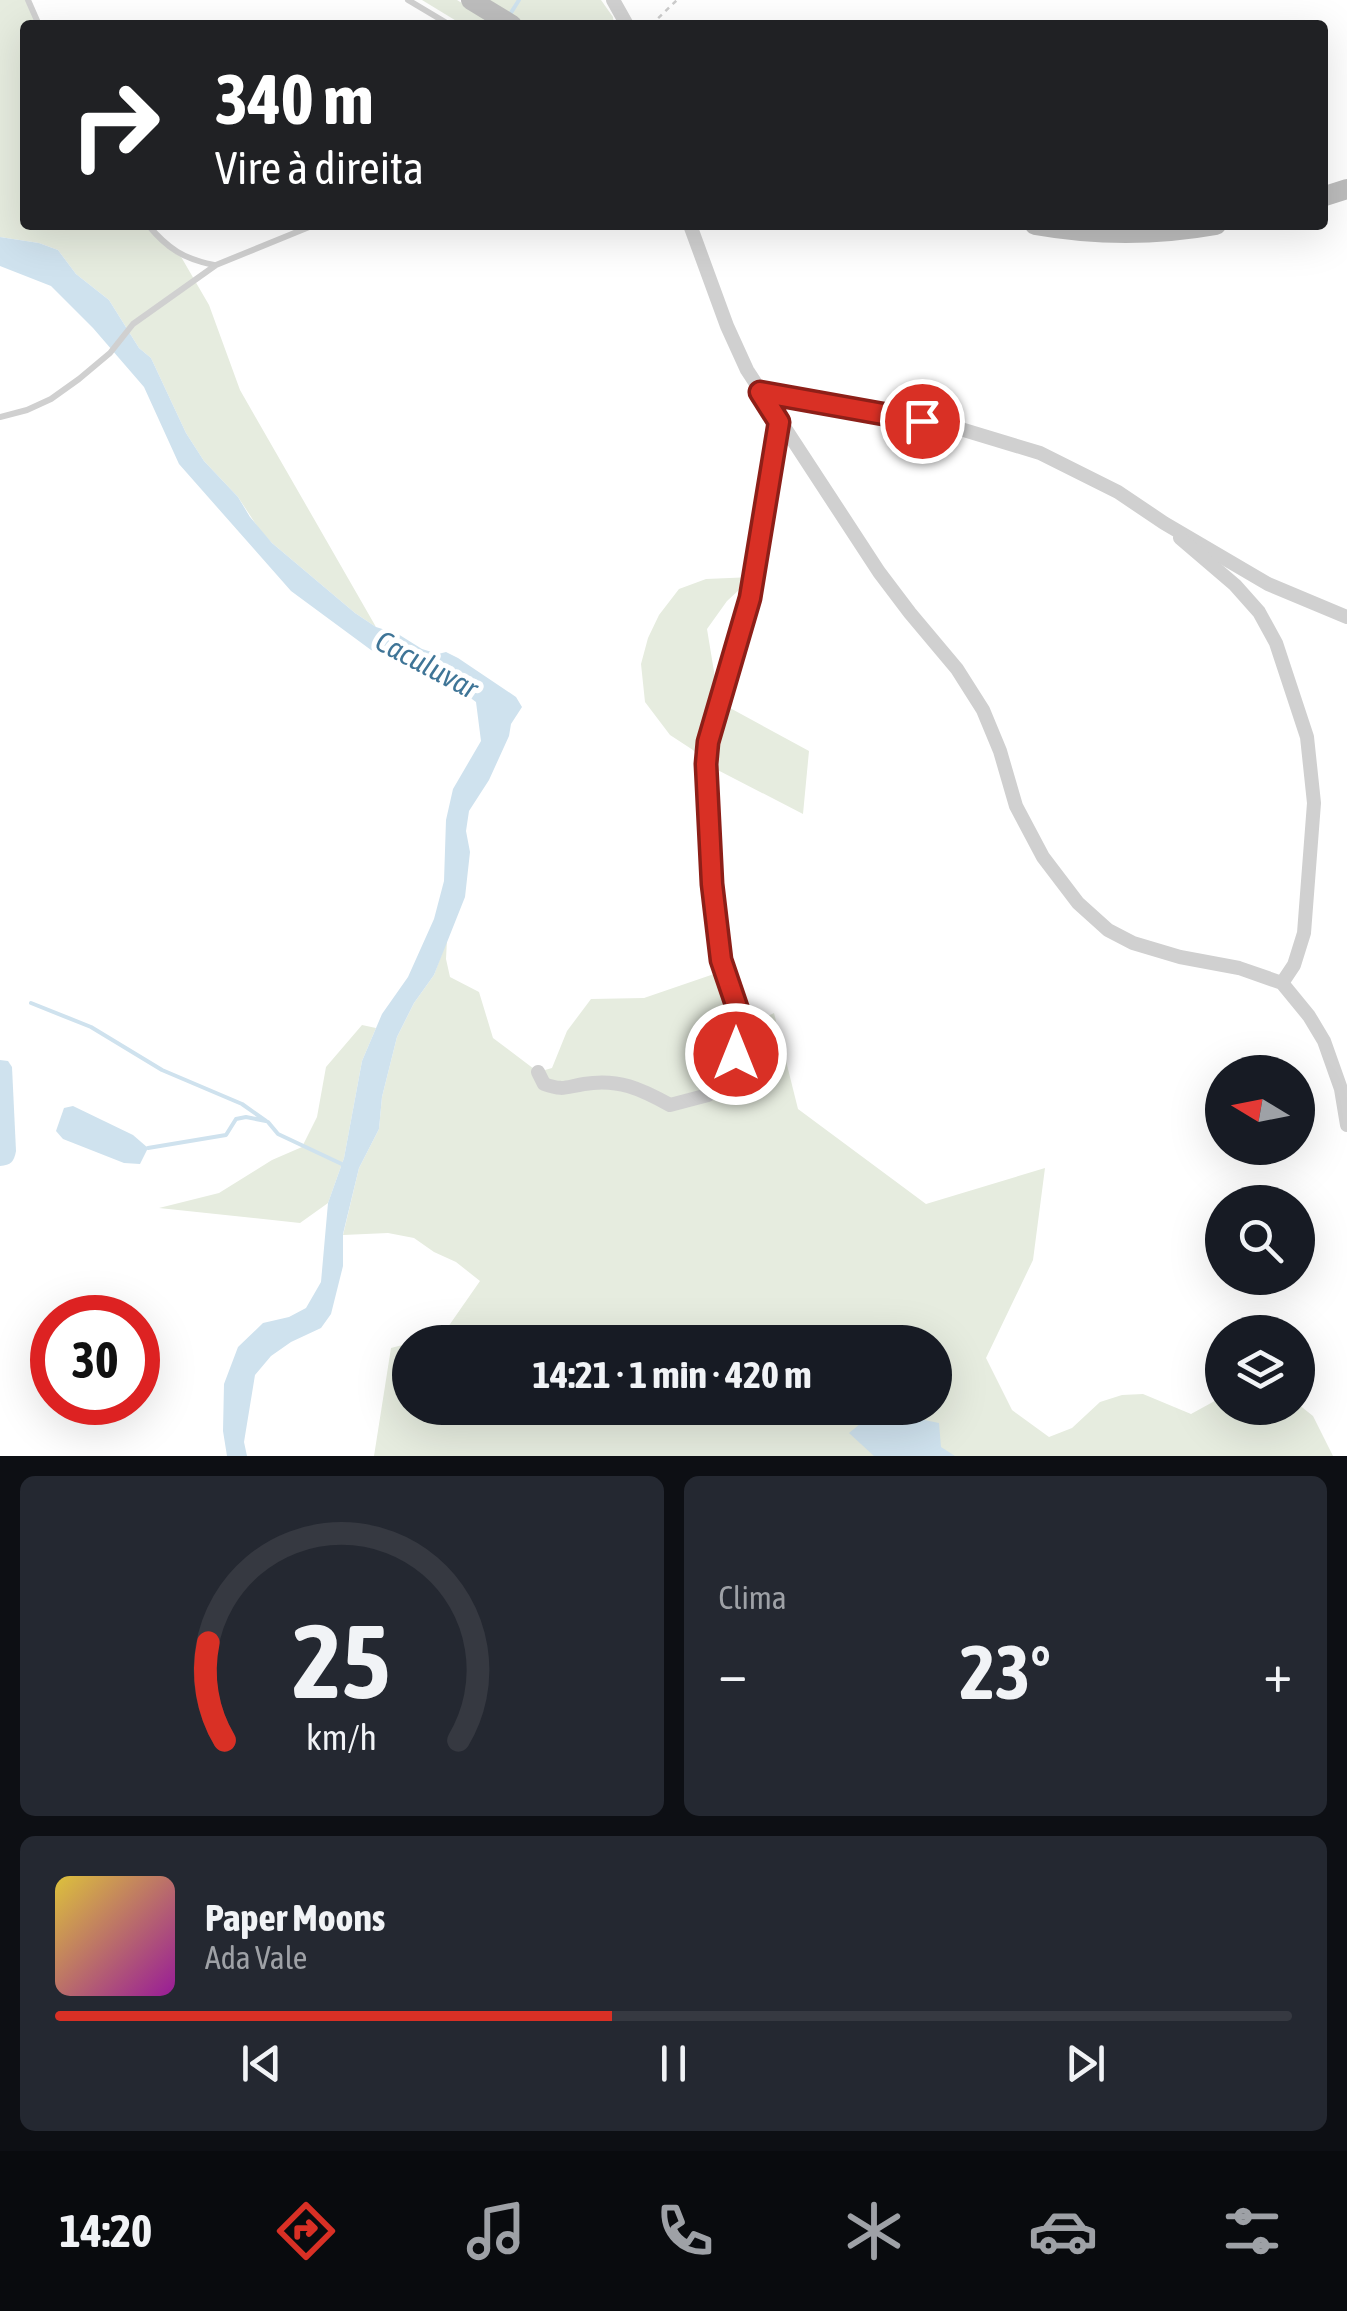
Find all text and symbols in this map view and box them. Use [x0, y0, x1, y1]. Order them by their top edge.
text: 340 m [215, 59, 374, 139]
icon: right [50, 60, 180, 190]
text: Vire à direita [215, 142, 424, 194]
pin [880, 379, 965, 464]
icon: arrive [895, 394, 950, 449]
water label: Caculuvar [370, 623, 485, 705]
position arrow [684, 1002, 788, 1106]
north arrow [1205, 1055, 1315, 1165]
map controls [1205, 1055, 1315, 1425]
button: search [1205, 1185, 1315, 1295]
speed limit sign: 30 [30, 1295, 160, 1425]
button: layers [1205, 1315, 1315, 1425]
text: 14:21 · 1 min · 420 m [532, 1353, 812, 1396]
text: Clima [719, 1579, 787, 1616]
text: 25 [293, 1601, 391, 1720]
text: 23° [960, 1629, 1051, 1715]
text: − [719, 1641, 747, 1704]
text: + [1263, 1641, 1292, 1704]
text: km/h [306, 1717, 377, 1758]
text: Paper Moons [205, 1896, 385, 1939]
text: Ada Vale [205, 1939, 307, 1976]
icon: previous [234, 2036, 289, 2091]
icon: pause [646, 2036, 701, 2091]
icon: next [1058, 2036, 1113, 2091]
icon: directions [271, 2196, 341, 2266]
icon: music [461, 2196, 531, 2266]
icon: phone [650, 2196, 720, 2266]
icon: climate [839, 2196, 909, 2266]
icon: car [1028, 2196, 1098, 2266]
icon: filters [1217, 2196, 1287, 2266]
text: 14:20 [60, 2205, 152, 2257]

